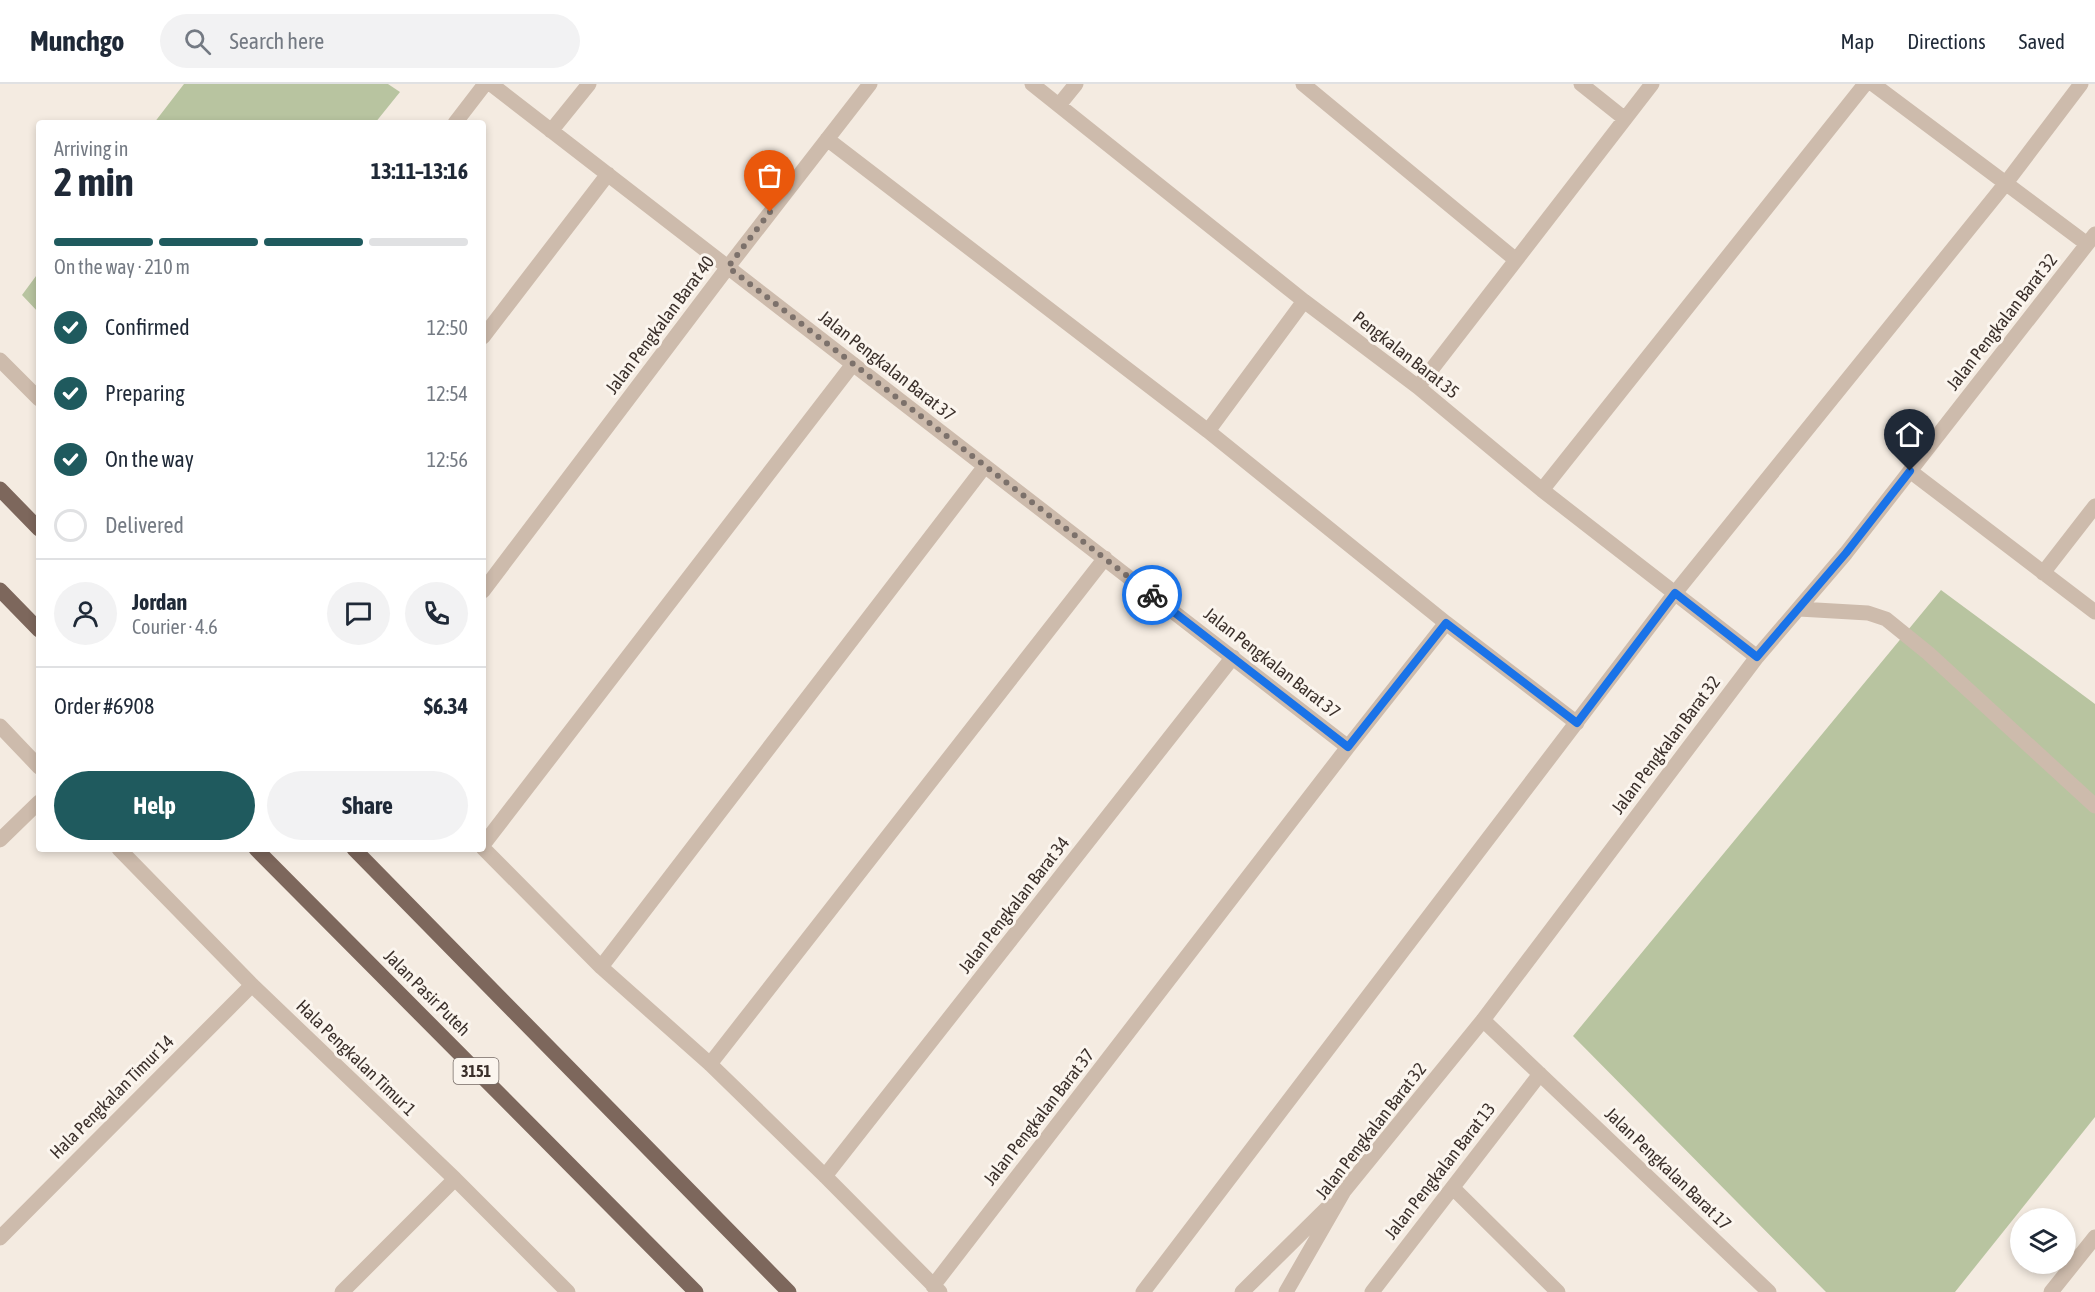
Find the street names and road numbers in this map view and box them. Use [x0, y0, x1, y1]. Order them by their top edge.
street label: Jalan Pengkalan Barat 32 [1942, 249, 2061, 394]
street label: Jalan Pengkalan Barat 40 [601, 252, 718, 398]
street label: Jalan Pengkalan Barat 37 [815, 306, 960, 425]
street label: Pengkalan Barat 35 [1349, 307, 1463, 402]
street label: Jalan Pengkalan Barat 37 [1200, 603, 1345, 722]
street label: Jalan Pengkalan Barat 32 [1607, 672, 1724, 818]
street label: Jalan Pengkalan Barat 34 [954, 832, 1073, 977]
street label: Jalan Pasir Puteh [380, 945, 475, 1040]
street label: Hala Pengkalan Timur 1 [292, 995, 420, 1120]
street label: Hala Pengkalan Timur 14 [45, 1030, 178, 1163]
street label: Jalan Pengkalan Barat 37 [979, 1044, 1098, 1189]
road number: 3151 [454, 1058, 498, 1084]
street label: Jalan Pengkalan Barat 32 [1311, 1058, 1430, 1203]
street label: Jalan Pengkalan Barat 13 [1380, 1098, 1499, 1243]
street label: Jalan Pengkalan Barat 17 [1601, 1103, 1736, 1234]

